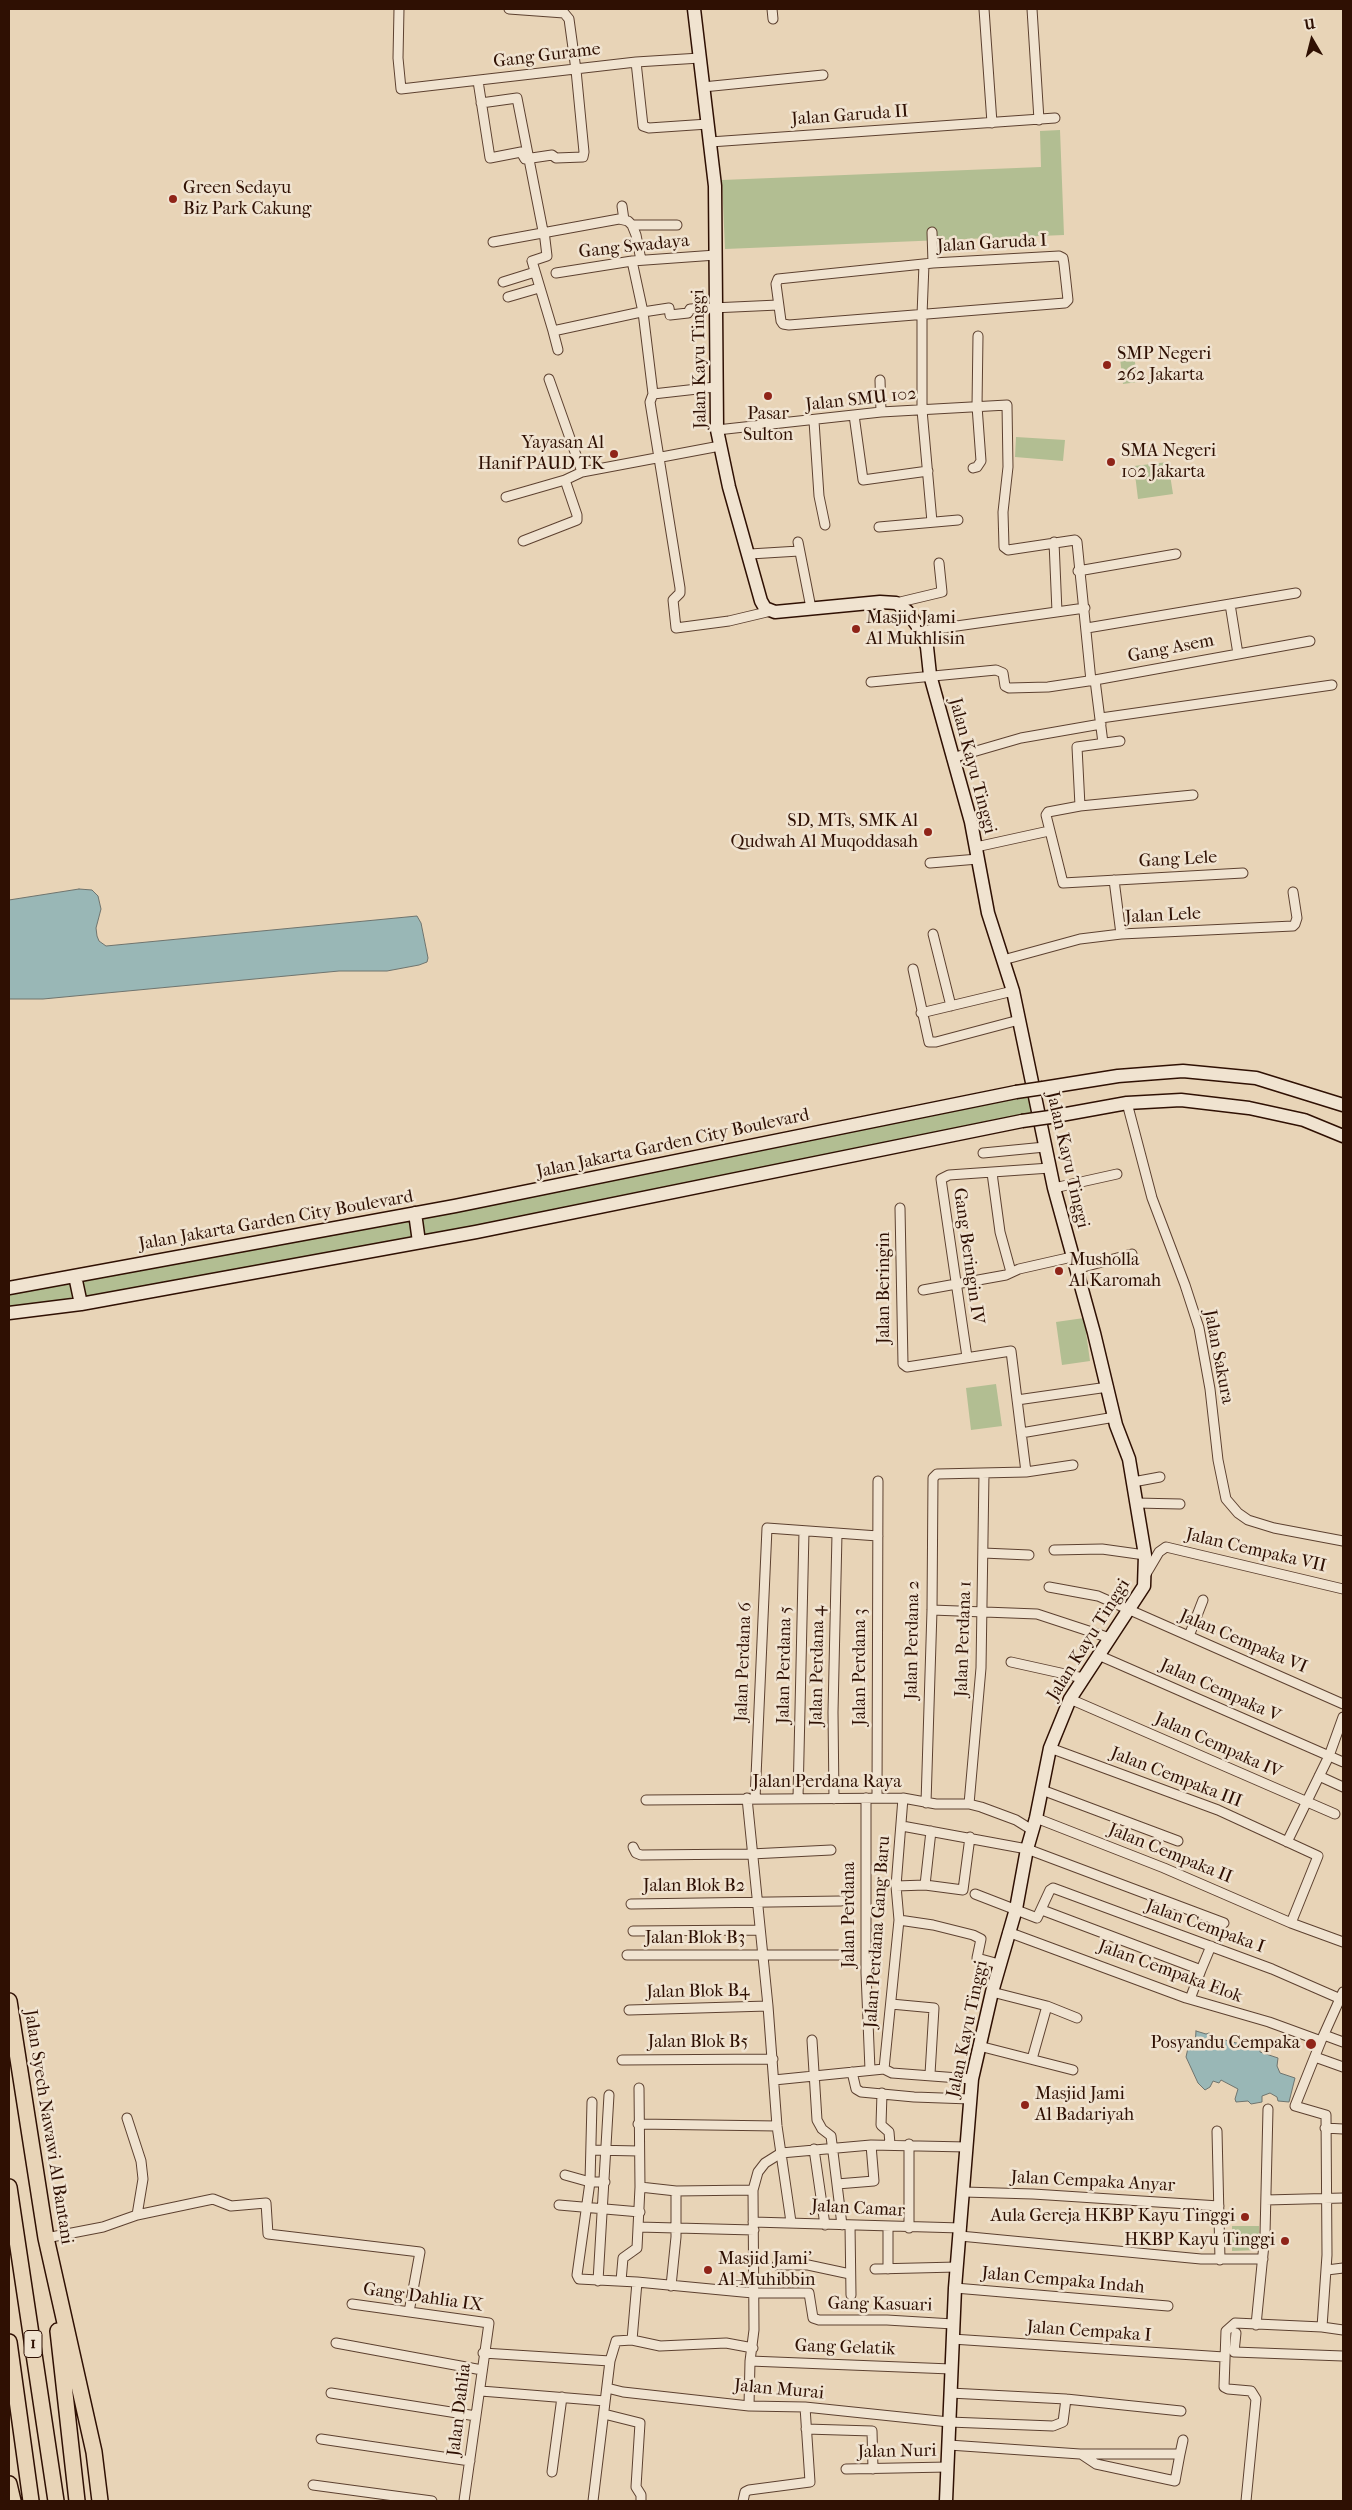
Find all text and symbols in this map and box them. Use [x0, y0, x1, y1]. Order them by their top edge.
north arrow [1287, 15, 1337, 65]
text: U [1303, 15, 1316, 34]
street label: Gang Gurame [492, 39, 602, 73]
street label: Jalan Garuda II [791, 101, 909, 131]
place label: Green Sedayu Biz Park Cakung [183, 178, 311, 220]
marker: Green Sedayu Biz Park Cakung [167, 193, 179, 205]
street label: Gang Swadaya [578, 230, 690, 264]
street label: Jalan Garuda I [936, 230, 1048, 258]
street label: Jalan Kayu Tinggi [688, 289, 712, 429]
place label: SMP Negeri 262 Jakarta [1117, 344, 1211, 386]
marker: SMP Negeri 262 Jakarta [1101, 359, 1113, 371]
street label: Jalan SMU 102 [804, 383, 918, 417]
marker: Pasar Sulton [762, 390, 774, 402]
place label: Pasar Sulton [743, 404, 793, 446]
place label: Yayasan Al Hanif PAUD TK [478, 433, 604, 476]
place label: SMA Negeri 102 Jakarta [1121, 441, 1216, 484]
marker: Yayasan Al Hanif PAUD TK [608, 448, 620, 460]
marker: SMA Negeri 102 Jakarta [1105, 456, 1117, 468]
place label: Masjid Jami Al Mukhlisin [866, 608, 965, 650]
marker: Masjid Jami Al Mukhlisin [850, 623, 862, 635]
street label: Gang Asem [1126, 630, 1216, 668]
street label: Jalan Kayu Tinggi [944, 696, 1000, 836]
place label: SD, MTs, SMK Al Qudwah Al Muqoddasah [731, 811, 918, 854]
marker: SD, MTs, SMK Al Qudwah Al Muqoddasah [922, 826, 934, 838]
street label: Gang Lele [1138, 847, 1218, 873]
street label: Jalan Lele [1125, 903, 1201, 929]
street label: Jalan Kayu Tinggi [1041, 1090, 1093, 1230]
street label: Jalan Jakarta Garden City Boulevard [535, 1105, 811, 1183]
street label: Jalan Jakarta Garden City Boulevard [137, 1186, 415, 1256]
street label: Gang Beringin IV [948, 1187, 988, 1325]
street label: Jalan Beringin [874, 1232, 896, 1344]
place label: Musholla Al Karomah [1069, 1250, 1161, 1292]
marker: Musholla Al Karomah [1053, 1265, 1065, 1277]
street label: Jalan Sakura [1198, 1308, 1238, 1406]
street label: Jalan Cempaka VII [1184, 1524, 1328, 1578]
street label: Jalan Kayu Tinggi [1043, 1575, 1135, 1705]
street label: Jalan Perdana 2 [901, 1580, 925, 1700]
street label: Jalan Perdana 1 [951, 1581, 977, 1697]
street label: Jalan Perdana 6 [731, 1602, 757, 1722]
street label: Jalan Cempaka VI [1176, 1605, 1310, 1679]
street label: Jalan Perdana 5 [773, 1606, 797, 1724]
street label: Jalan Perdana 4 [806, 1606, 830, 1726]
street label: Jalan Perdana 3 [850, 1608, 872, 1726]
street label: Jalan Cempaka V [1156, 1655, 1284, 1727]
street label: Jalan Cempaka IV [1151, 1708, 1285, 1784]
street label: Jalan Cempaka III [1107, 1743, 1245, 1813]
street label: Jalan Perdana Raya [753, 1772, 901, 1794]
street label: Jalan Cempaka II [1105, 1819, 1235, 1889]
street label: Jalan Perdana Gang Baru [861, 1835, 895, 2029]
street label: Jalan Perdana [839, 1862, 861, 1968]
street label: Jalan Blok B2 [643, 1876, 745, 1898]
street label: Jalan Cempaka I [1143, 1896, 1267, 1958]
street label: Jalan Blok B3 [645, 1928, 745, 1950]
street label: Jalan Cempaka Elok [1095, 1936, 1245, 2008]
street label: Jalan Kayu Tinggi [943, 1959, 993, 2099]
street label: Jalan Blok B4 [646, 1980, 750, 2004]
street label: Jalan Syech Nawawi Al Bantani [19, 2008, 77, 2246]
street label: Jalan Blok B5 [648, 2032, 748, 2054]
place label: Posyandu Cempaka [1150, 2033, 1300, 2055]
marker: Posyandu Cempaka [1304, 2037, 1318, 2051]
place label: Masjid Jami Al Badariyah [1035, 2084, 1134, 2126]
marker: Masjid Jami Al Badariyah [1019, 2099, 1031, 2111]
street label: Jalan Cempaka Anyar [1010, 2167, 1176, 2197]
street label: Jalan Camar [811, 2196, 905, 2222]
place label: Aula Gereja HKBP Kayu Tinggi [990, 2206, 1235, 2228]
marker: Aula Gereja HKBP Kayu Tinggi [1239, 2211, 1251, 2223]
place label: HKBP Kayu Tinggi [1124, 2230, 1275, 2252]
marker: HKBP Kayu Tinggi [1279, 2235, 1291, 2247]
place label: Masjid Jami' Al-Muhibbin [718, 2249, 816, 2292]
street label: Jalan Cempaka Indah [981, 2263, 1145, 2299]
marker: Masjid Jami' Al-Muhibbin [702, 2264, 714, 2276]
street label: Gang Dahlia IX [362, 2279, 484, 2317]
street label: Gang Kasuari [827, 2293, 933, 2317]
street label: Jalan Cempaka I [1026, 2317, 1152, 2347]
road number: 1 [24, 2330, 42, 2358]
street label: Gang Gelatik [794, 2335, 896, 2361]
street label: Jalan Dahlia [444, 2362, 476, 2458]
street label: Jalan Murai [733, 2375, 825, 2405]
street label: Jalan Nuri [857, 2441, 937, 2463]

